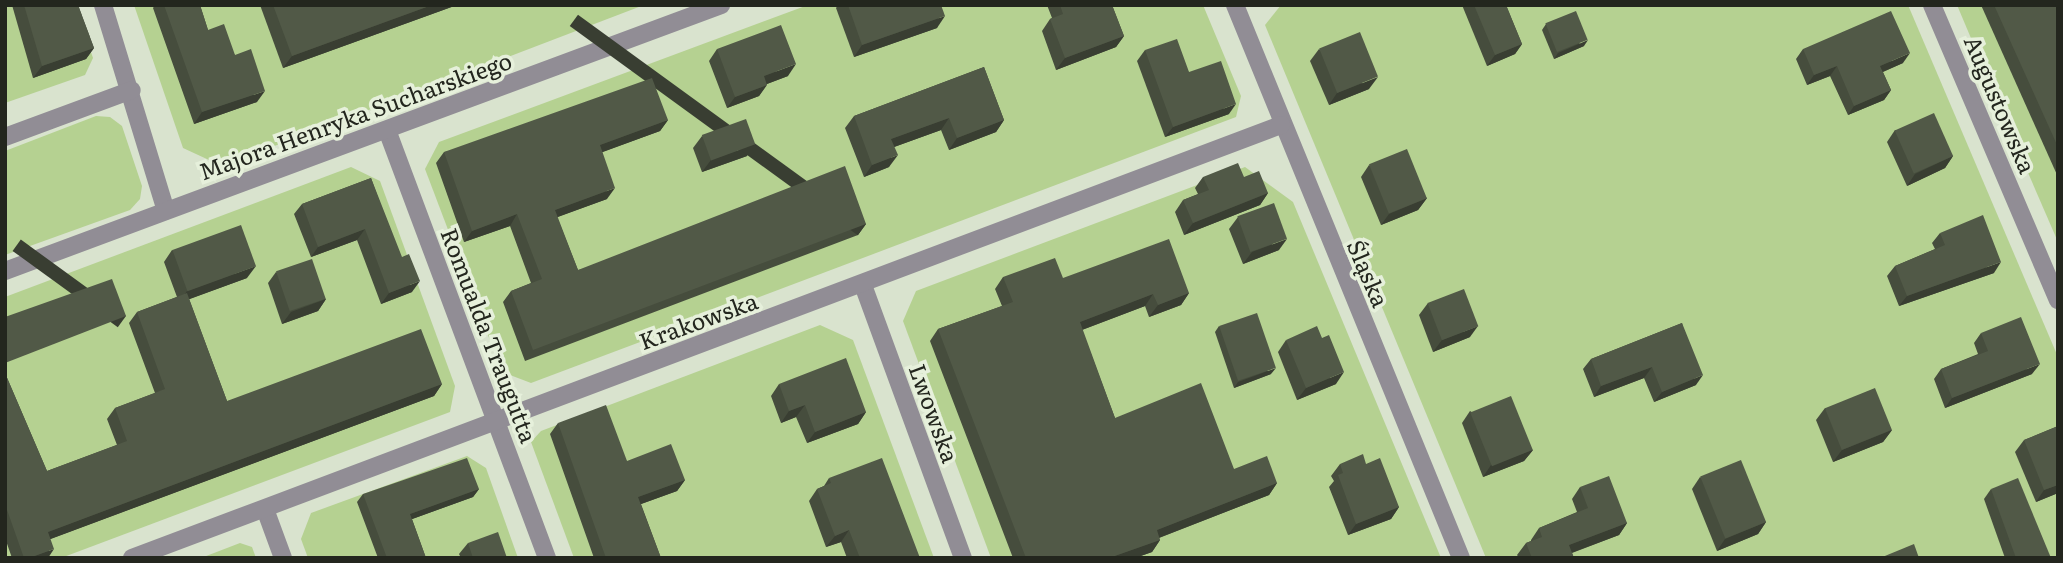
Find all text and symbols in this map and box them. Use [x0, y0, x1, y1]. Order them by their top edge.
street label: Augustowska [1960, 31, 2042, 177]
street label: Majora Henryka Sucharskiego [195, 45, 515, 185]
street label: Romualda Traugutta [436, 224, 544, 446]
street label: Śląska [1343, 235, 1395, 311]
street label: Krakowska [635, 286, 761, 354]
street label: Lwowska [904, 360, 966, 466]

